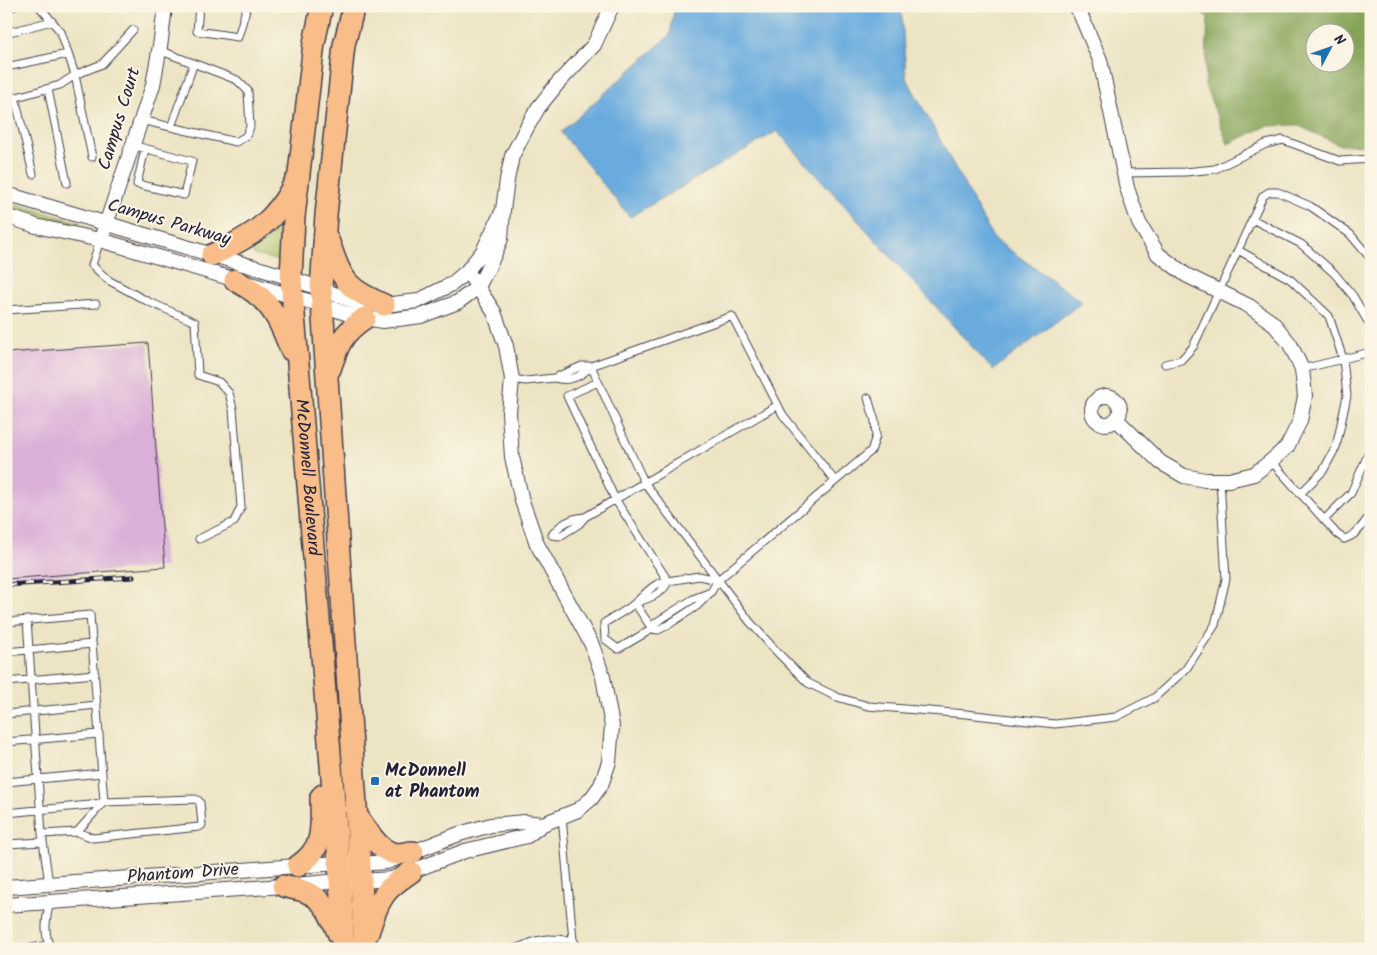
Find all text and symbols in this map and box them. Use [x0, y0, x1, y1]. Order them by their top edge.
north arrow [1304, 22, 1354, 72]
text: N [1328, 30, 1350, 51]
street label: Campus Court [91, 63, 150, 174]
street label: Campus Parkway [104, 192, 235, 255]
street label: McDonnell Boulevard [286, 398, 328, 558]
place label: McDonnell at Phantom [385, 757, 480, 807]
marker: McDonnell at Phantom [369, 775, 381, 787]
street label: Phantom Drive [126, 856, 240, 892]

